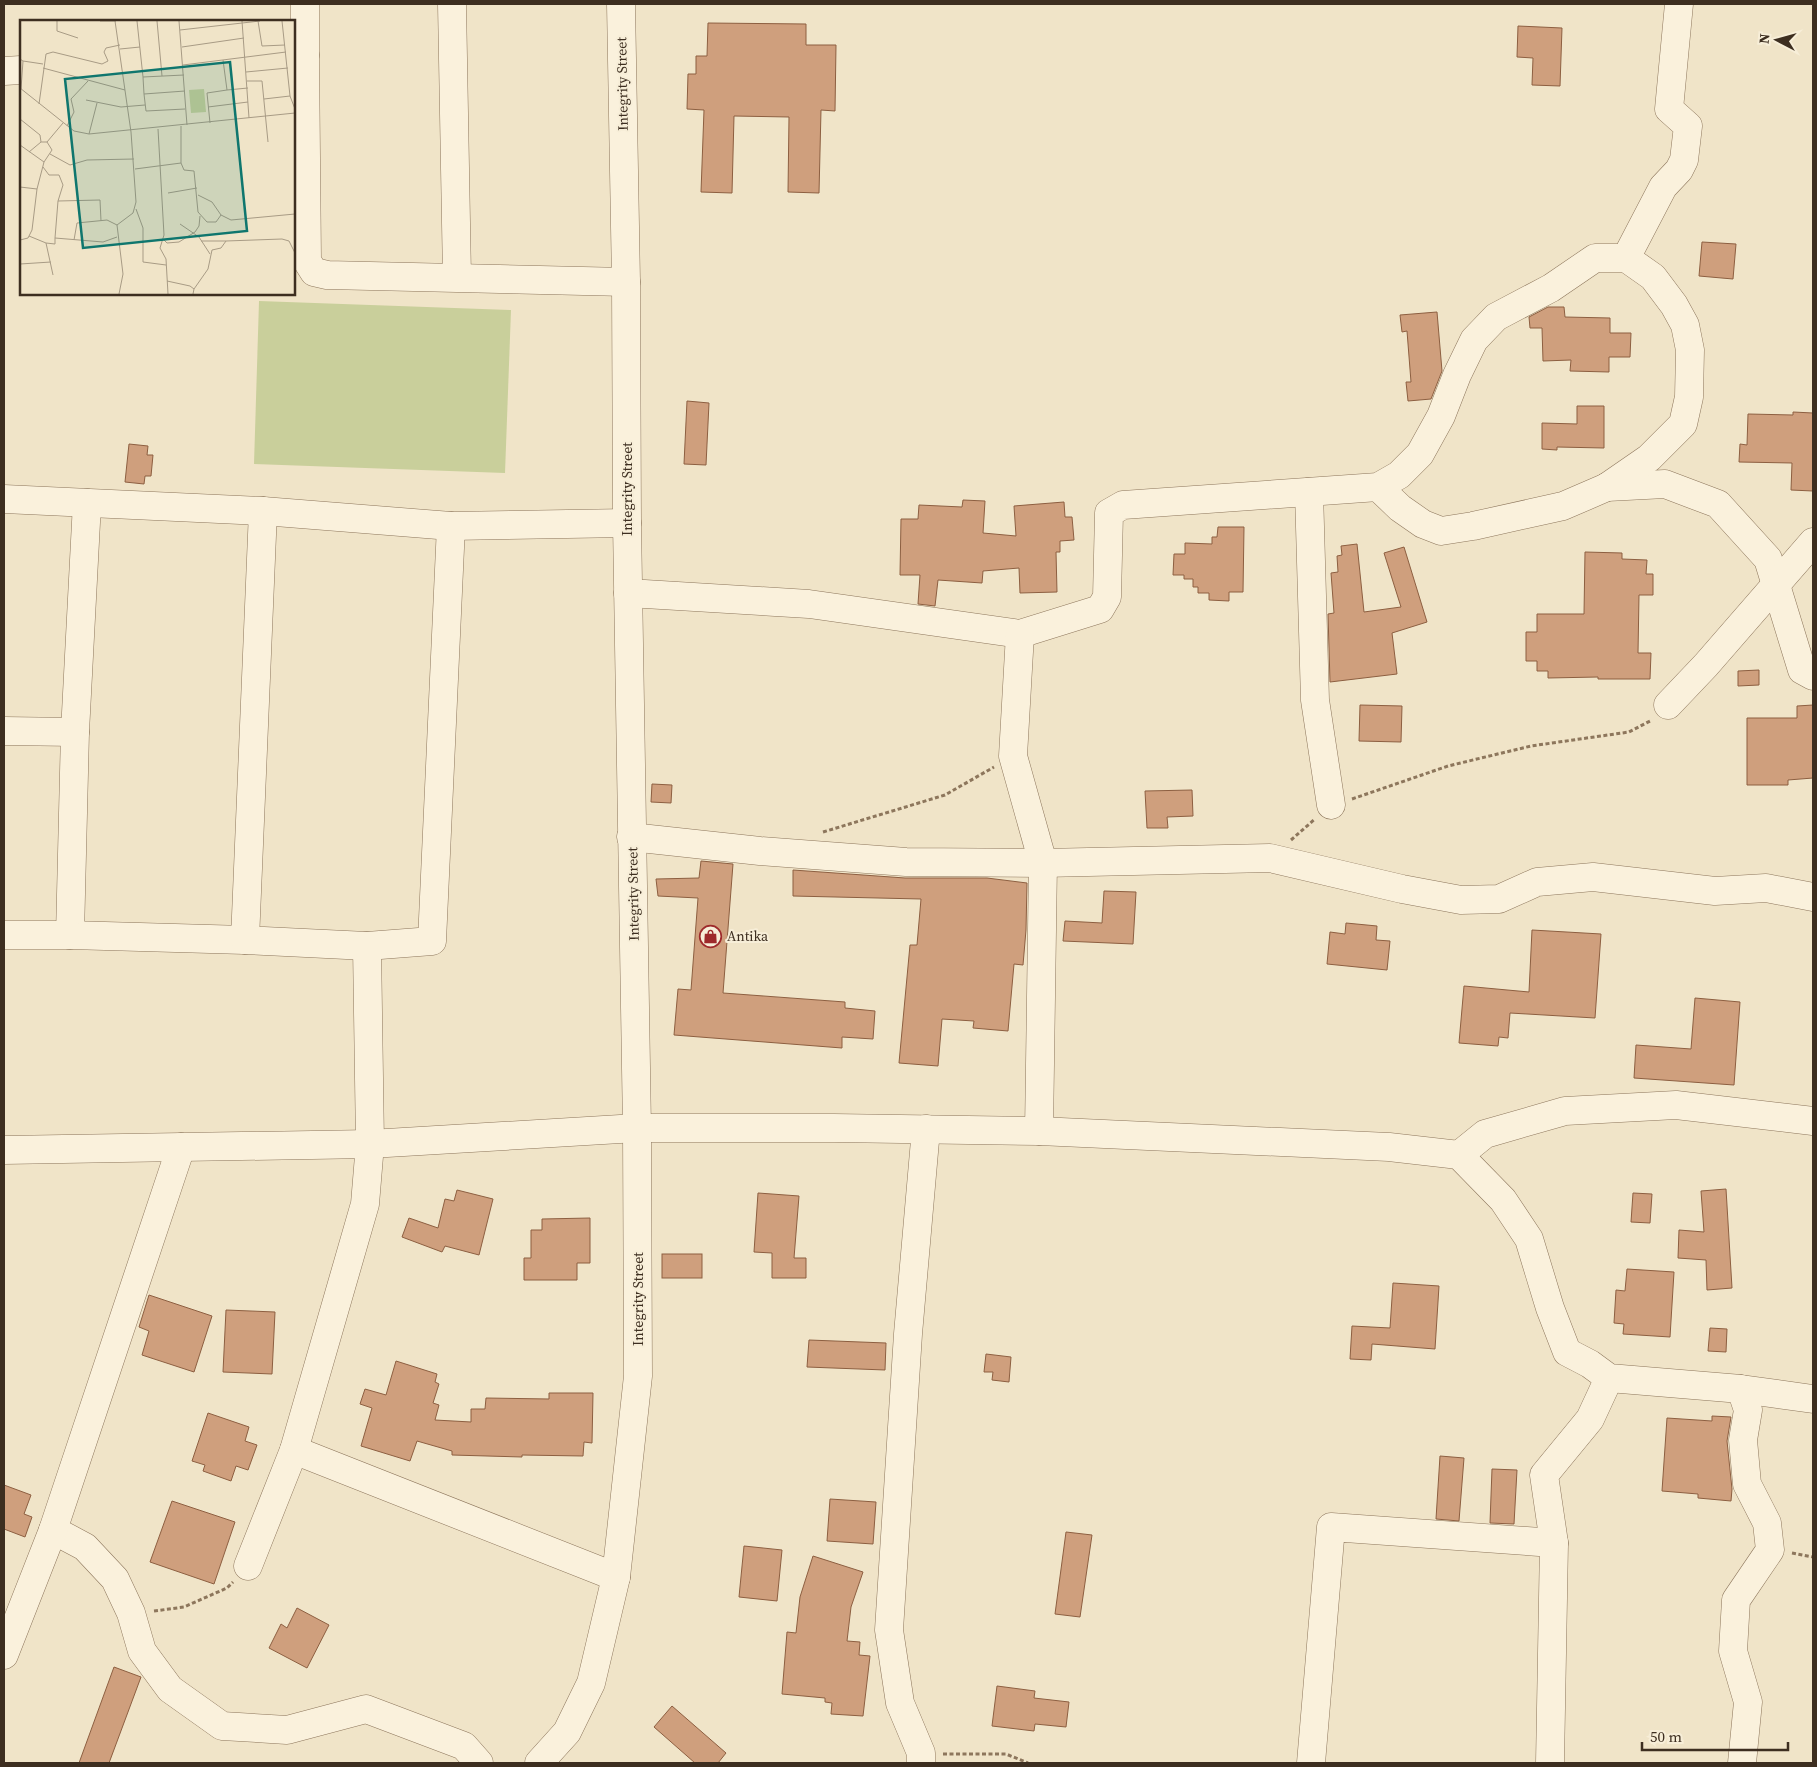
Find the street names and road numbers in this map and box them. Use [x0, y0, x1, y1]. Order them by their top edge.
street label: Integrity Street [611, 36, 633, 131]
street label: Integrity Street [617, 442, 637, 536]
street label: Integrity Street [622, 846, 644, 941]
street label: Integrity Street [628, 1252, 648, 1346]

